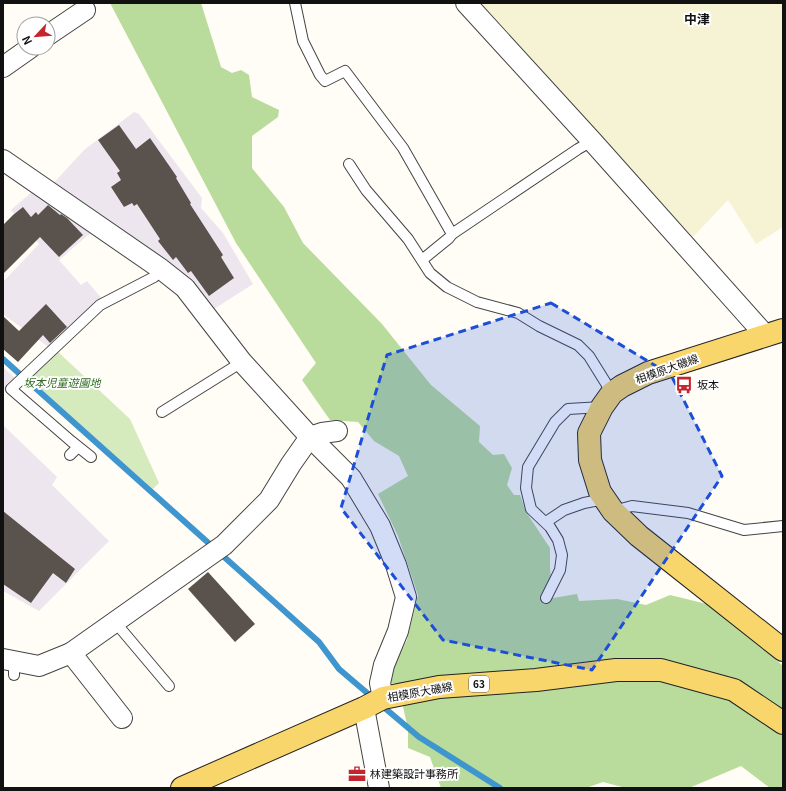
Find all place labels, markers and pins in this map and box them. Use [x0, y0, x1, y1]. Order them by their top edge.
bus stop icon: 坂本 [674, 375, 694, 395]
place label: 坂本 [697, 376, 719, 392]
office icon: 林建築設計事務所 [347, 764, 367, 784]
place label: 林建築設計事務所 [370, 765, 459, 781]

